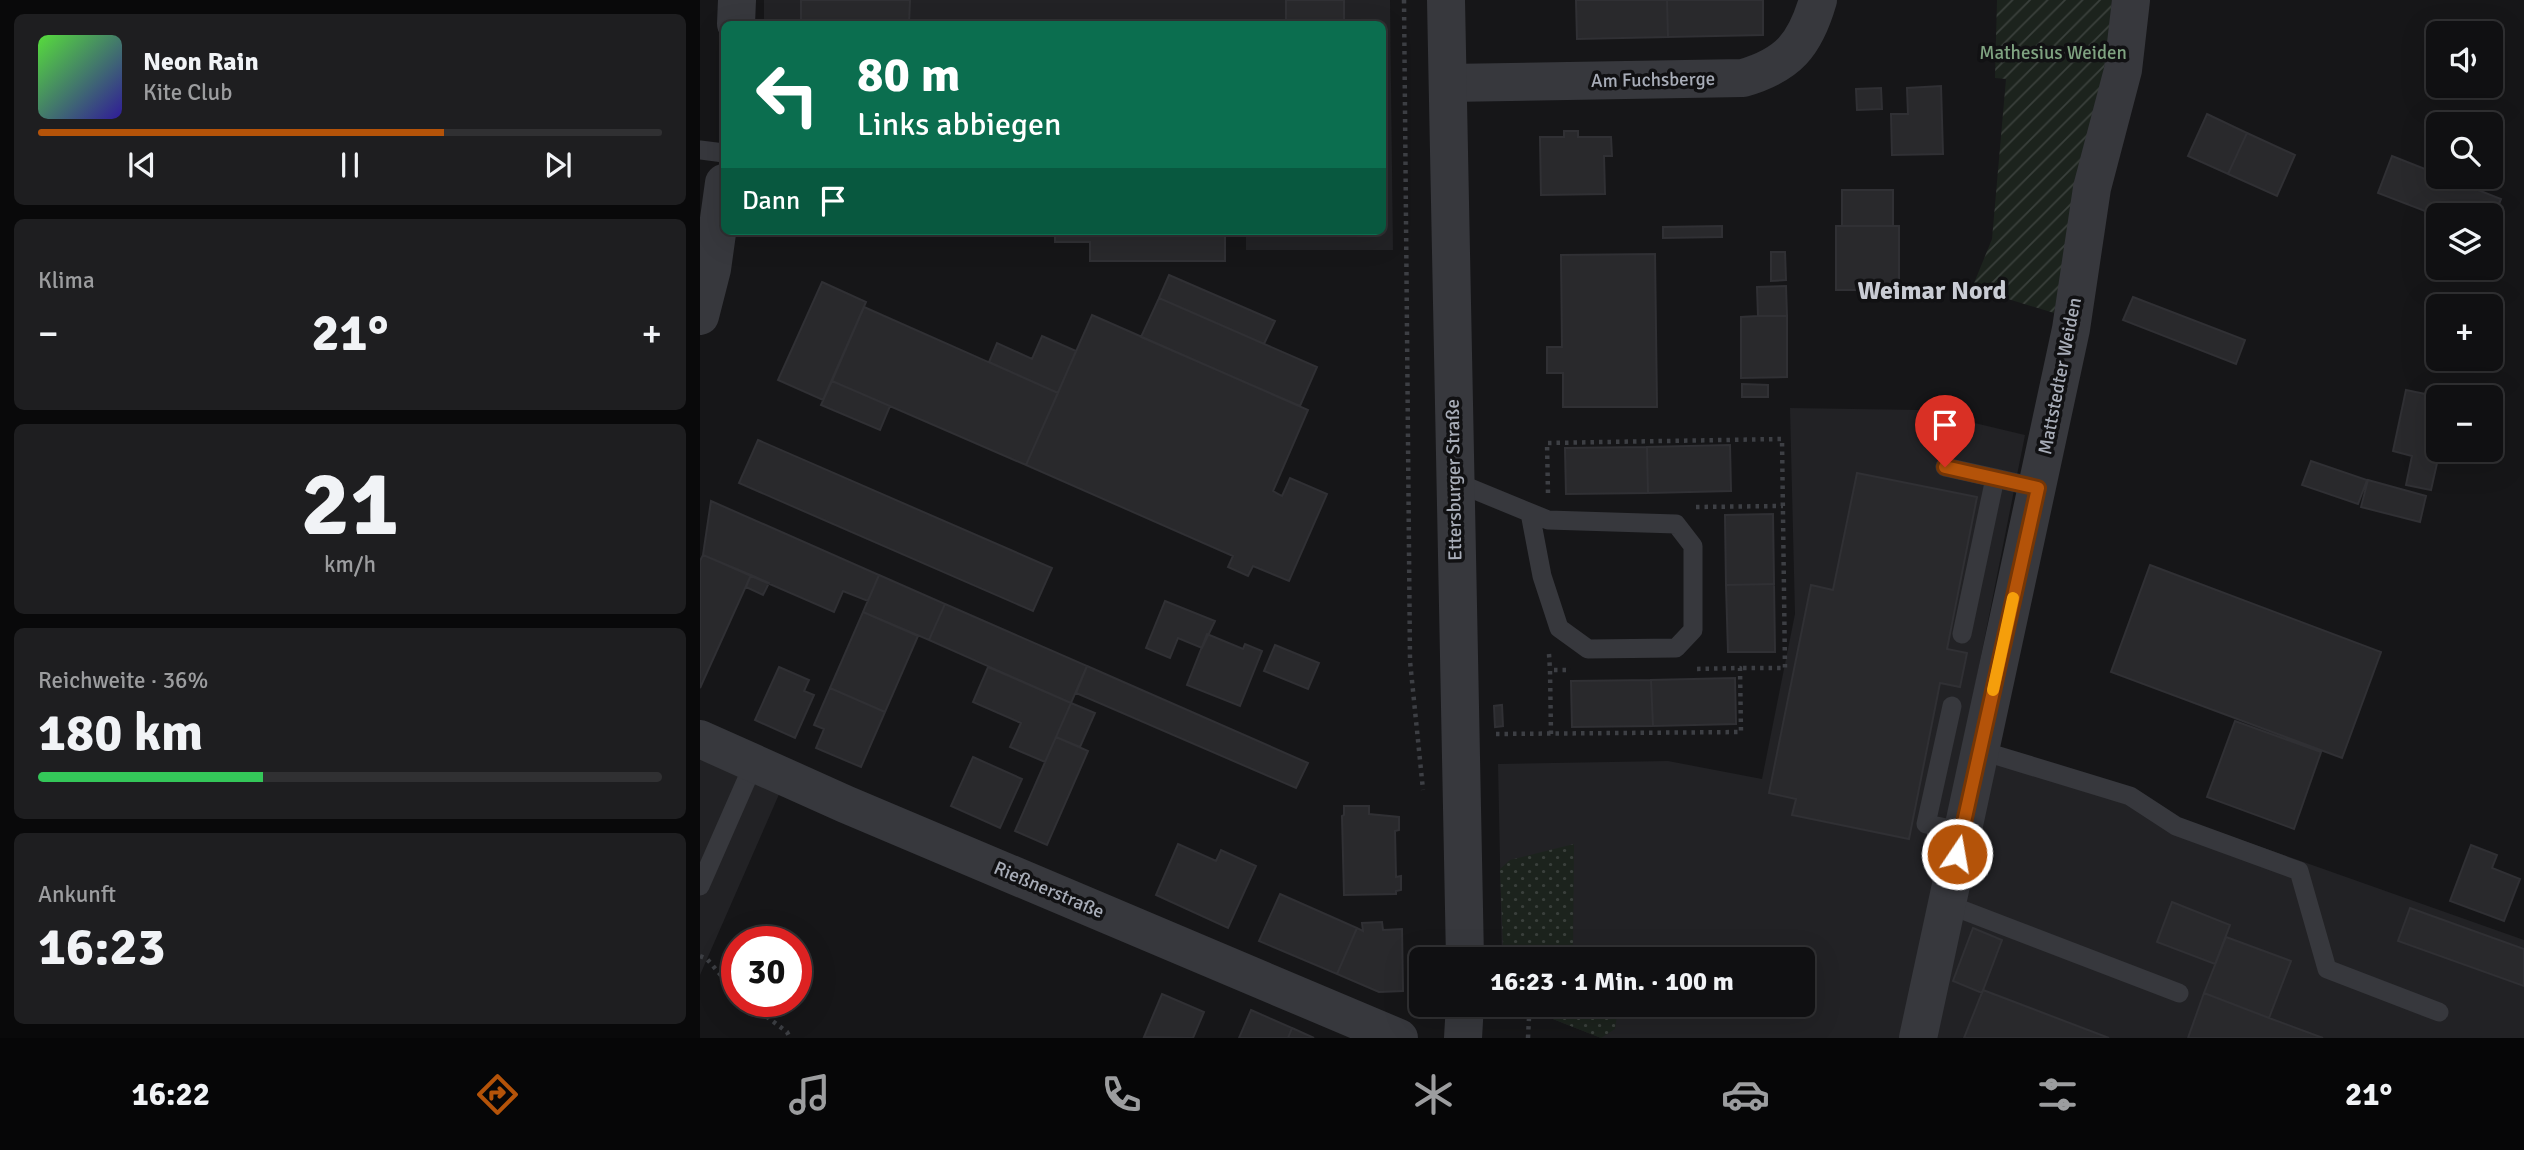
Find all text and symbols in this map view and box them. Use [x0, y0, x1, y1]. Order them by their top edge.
map controls [2426, 21, 2503, 462]
button: sound [2426, 21, 2503, 98]
park label: Mathesius Weiden [1979, 41, 2127, 65]
text: 80 m [857, 45, 960, 105]
text: Neon Rain [143, 46, 259, 78]
icon: left [742, 49, 833, 140]
street label: Am Fuchsberge [1591, 67, 1715, 93]
text: Kite Club [143, 78, 232, 107]
text: Links abbiegen [857, 105, 1061, 144]
button: search [2426, 112, 2503, 189]
icon: previous [123, 146, 161, 184]
icon: pause [331, 146, 369, 184]
icon: next [539, 146, 577, 184]
icon: arrive [814, 182, 852, 220]
text: Dann [742, 185, 800, 217]
button: layers [2426, 203, 2503, 280]
text: Klima [38, 266, 95, 295]
district label: Weimar Nord [1857, 275, 2007, 307]
button: + [2426, 294, 2503, 371]
street label: Mattstedter Weiden [2033, 295, 2087, 457]
text: 21° [312, 301, 388, 365]
text: − [38, 310, 59, 357]
text: + [641, 310, 662, 357]
button: − [2426, 385, 2503, 462]
pin [1915, 395, 1975, 467]
street label: Ettersburger Straße [1441, 399, 1467, 561]
icon: arrive [1926, 406, 1964, 444]
text: 21 [301, 448, 399, 561]
text: km/h [324, 550, 376, 579]
text: Reichweite · 36% [38, 666, 208, 695]
text: 180 km [38, 701, 203, 765]
position arrow [1920, 817, 1994, 891]
street label: Rießnerstraße [990, 856, 1108, 924]
text: Ankunft [38, 880, 116, 909]
text: 16:23 [38, 915, 166, 979]
speed limit sign: 30 [721, 926, 812, 1017]
text: 16:23 · 1 Min. · 100 m [1490, 966, 1734, 998]
icon: directions [473, 1070, 522, 1119]
icon: music [785, 1070, 834, 1119]
icon: phone [1097, 1070, 1146, 1119]
icon: climate [1409, 1070, 1458, 1119]
icon: car [1721, 1070, 1770, 1119]
icon: filters [2033, 1070, 2082, 1119]
text: 16:22 [132, 1075, 210, 1114]
text: 21° [2345, 1075, 2392, 1114]

